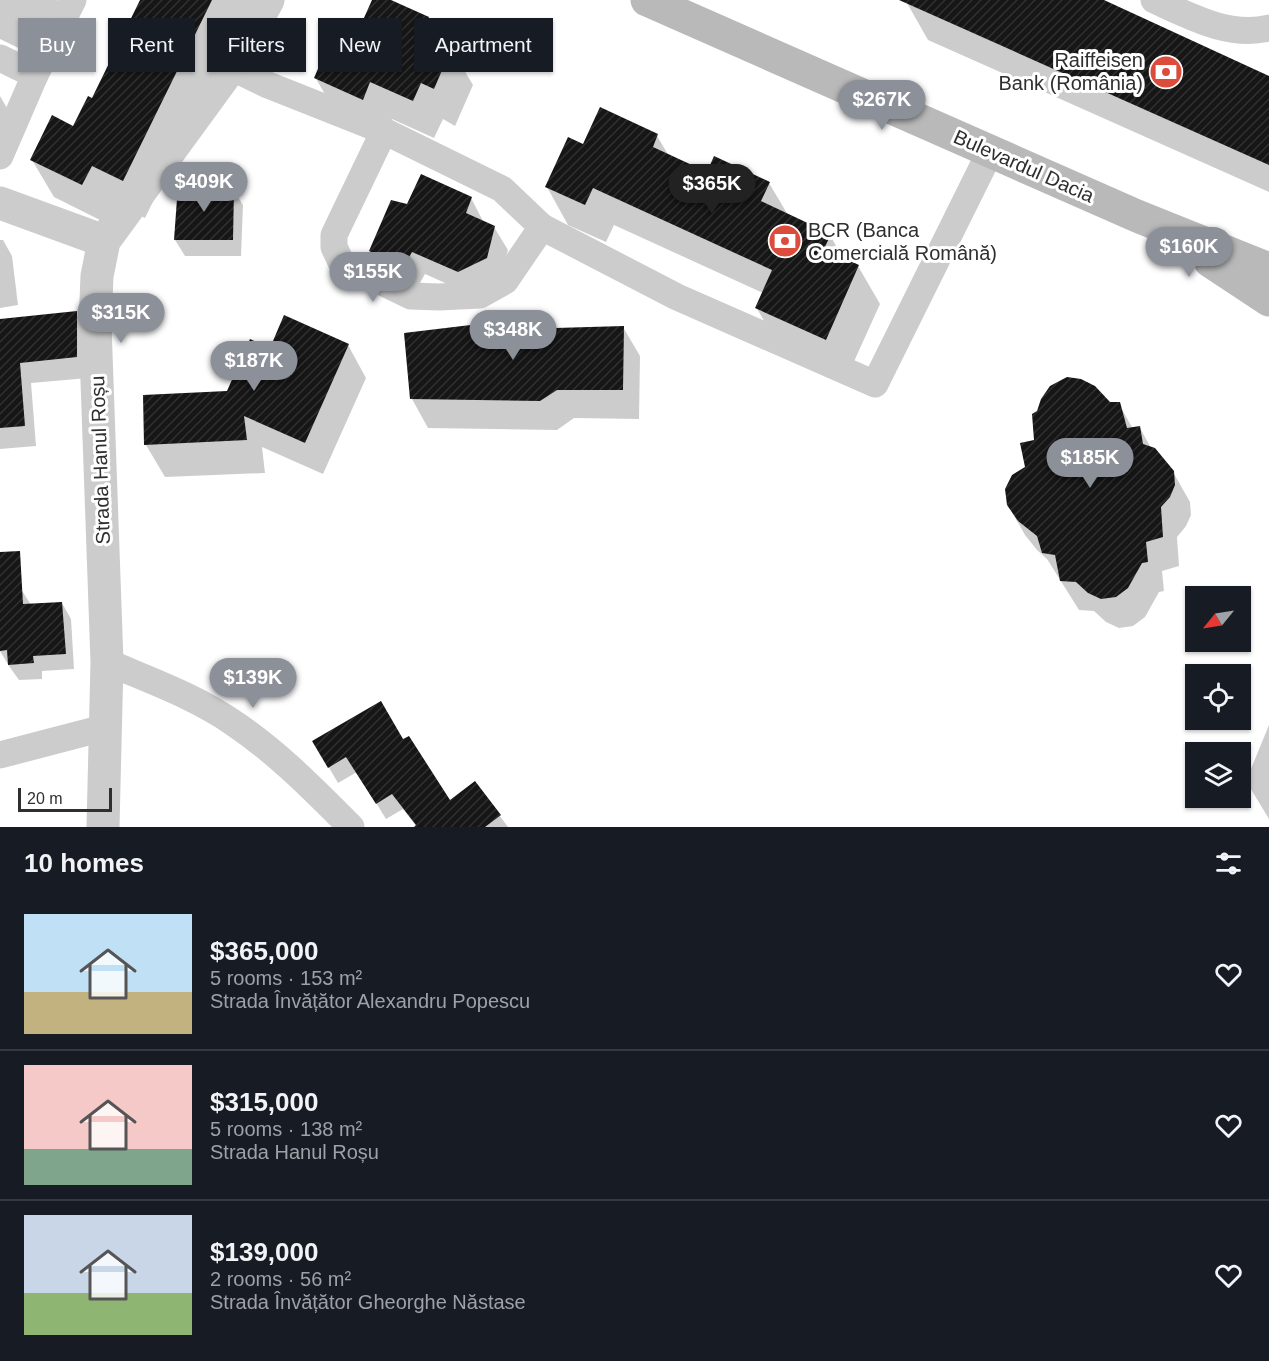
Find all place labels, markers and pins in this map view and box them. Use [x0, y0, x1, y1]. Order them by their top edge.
place label: Raiffeisen Bank (România) [998, 49, 1143, 94]
bank icon: Raiffeisen Bank (România) [1148, 54, 1184, 90]
pin: $267K [840, 80, 924, 131]
pin: $409K [162, 162, 246, 213]
pin: $365K [670, 164, 754, 215]
place label: BCR (Banca Comercială Română) [808, 219, 997, 264]
bank icon: BCR (Banca Comercială Română) [767, 223, 803, 259]
pin: $160K [1147, 227, 1231, 278]
pin: $155K [331, 252, 415, 303]
pin: $315K [79, 293, 163, 344]
pin: $348K [471, 310, 555, 361]
pin: $187K [212, 341, 296, 392]
pin: $185K [1048, 438, 1132, 489]
pin: $139K [211, 658, 295, 709]

